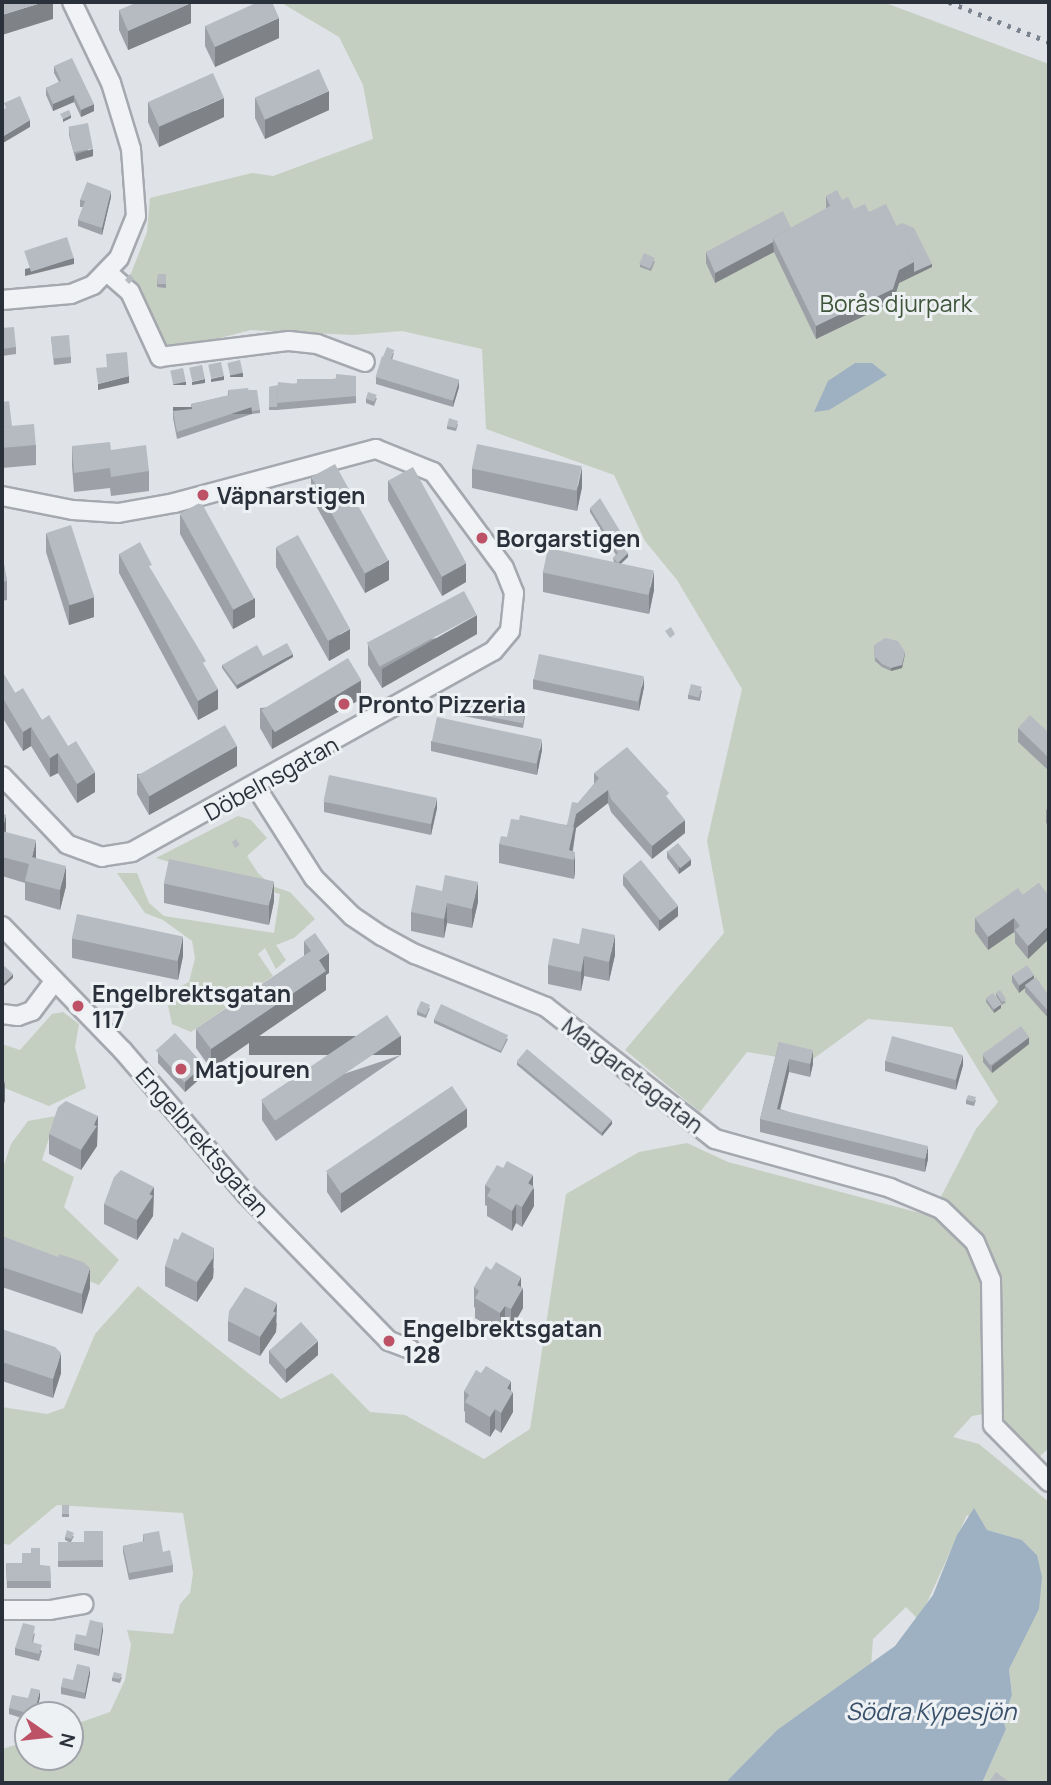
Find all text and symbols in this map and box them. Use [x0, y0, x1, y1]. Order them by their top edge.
park label: Borås djurpark [820, 289, 972, 317]
place label: Väpnarstigen [217, 481, 365, 509]
marker: Väpnarstigen [195, 487, 211, 503]
place label: Borgarstigen [496, 524, 640, 552]
marker: Borgarstigen [474, 530, 490, 546]
place label: Pronto Pizzeria [358, 690, 526, 718]
marker: Pronto Pizzeria [336, 696, 352, 712]
street label: Döbelnsgatan [199, 730, 343, 826]
place label: Engelbrektsgatan 117 [92, 979, 291, 1033]
marker: Engelbrektsgatan 117 [70, 998, 86, 1014]
street label: Margaretagatan [557, 1011, 709, 1139]
place label: Matjouren [195, 1055, 310, 1083]
marker: Matjouren [173, 1061, 189, 1077]
street label: Engelbrektsgatan [131, 1062, 275, 1222]
place label: Engelbrektsgatan 128 [403, 1314, 602, 1368]
marker: Engelbrektsgatan 128 [381, 1333, 397, 1349]
water label: Södra Kypesjön [846, 1697, 1016, 1725]
north arrow [14, 1701, 84, 1771]
text: N [53, 1731, 82, 1750]

